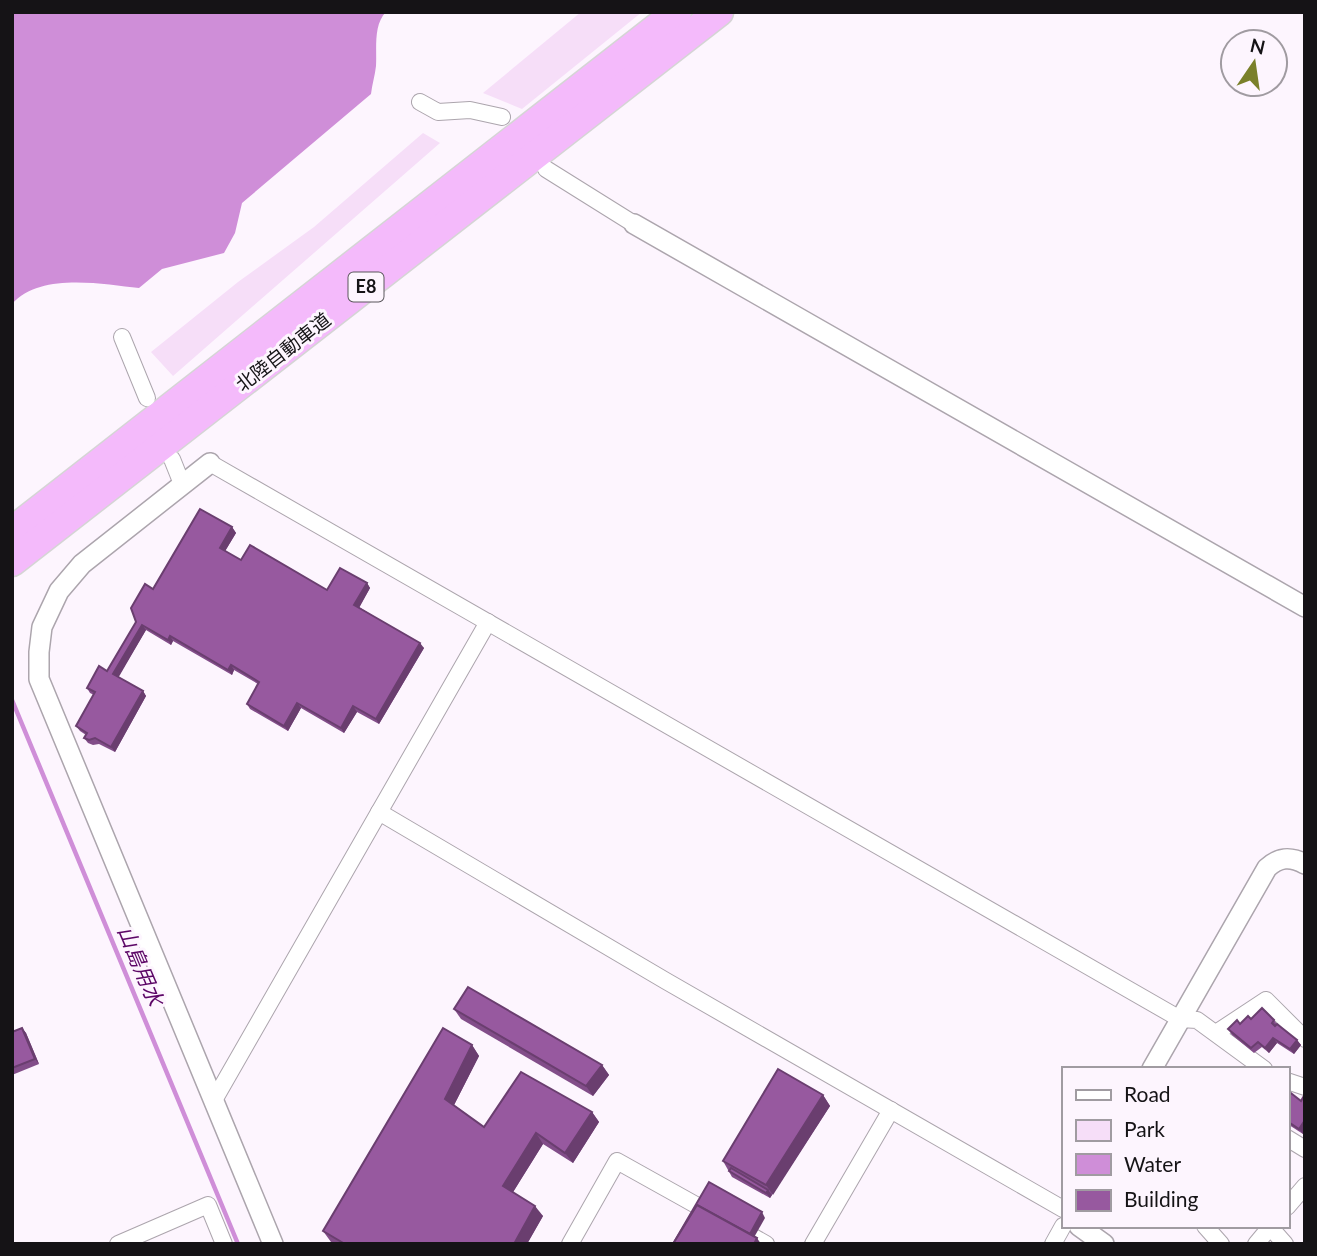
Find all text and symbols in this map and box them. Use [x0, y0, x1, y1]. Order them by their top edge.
north arrow [1219, 28, 1289, 98]
text: N [1248, 33, 1268, 59]
road number: E8 [348, 272, 384, 302]
street label: 北陸自動車道 [231, 307, 335, 396]
water label: 山島用水 [113, 922, 170, 1011]
legend [1062, 1067, 1289, 1228]
text: Road [1124, 1081, 1171, 1106]
text: Park [1124, 1116, 1165, 1141]
text: Water [1124, 1151, 1181, 1176]
text: Building [1124, 1186, 1199, 1211]

